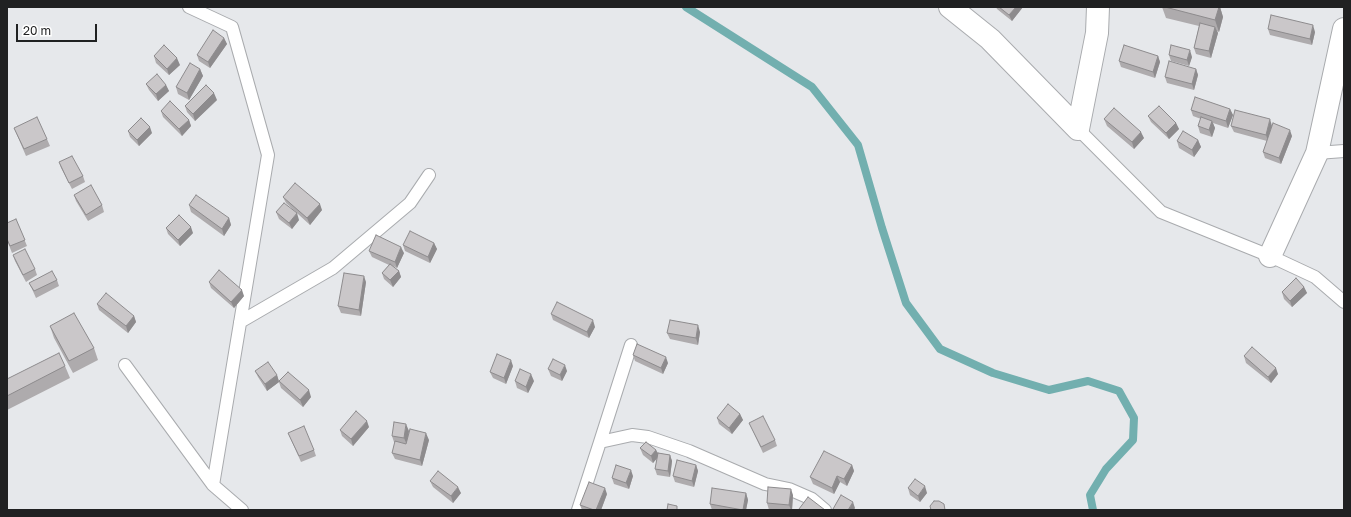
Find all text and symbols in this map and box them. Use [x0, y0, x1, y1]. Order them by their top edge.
scale bar [18, 16, 99, 42]
text: 20 m [23, 23, 51, 38]

